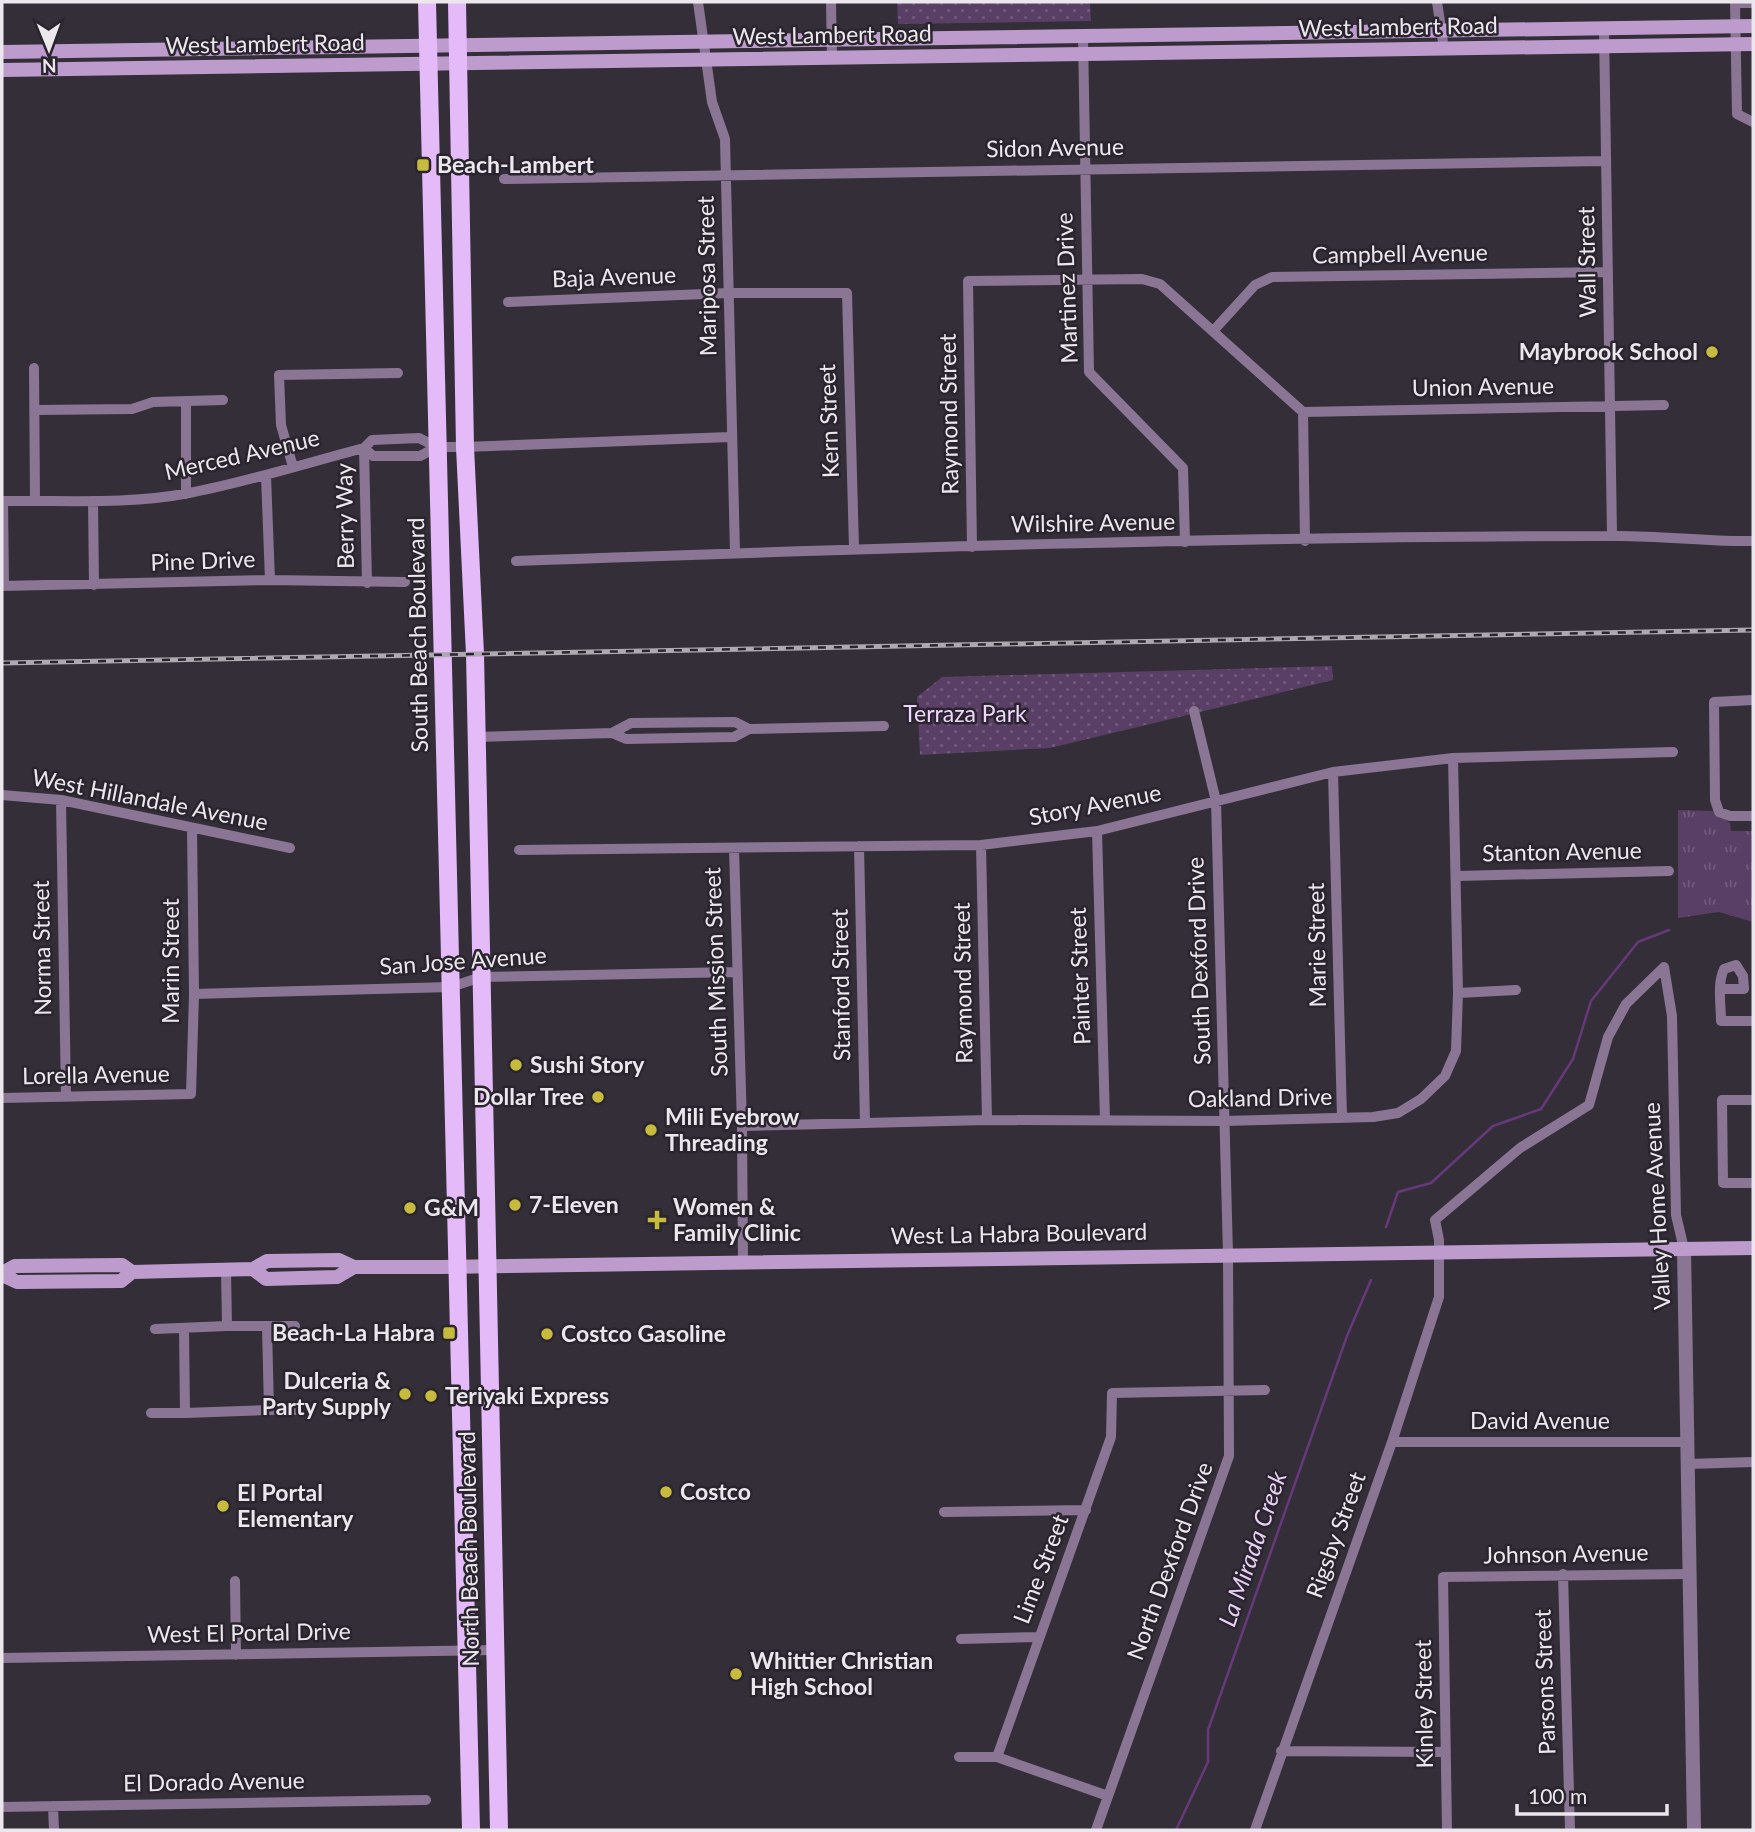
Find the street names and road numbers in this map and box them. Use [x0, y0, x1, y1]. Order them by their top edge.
street label: West Lambert Road [1298, 10, 1498, 42]
street label: West Lambert Road [732, 18, 932, 50]
street label: West Lambert Road [165, 27, 365, 59]
street label: Sidon Avenue [986, 132, 1124, 162]
street label: Mariposa Street [691, 195, 721, 356]
street label: Wall Street [1571, 205, 1601, 318]
street label: Martinez Drive [1049, 212, 1083, 364]
street label: Campbell Avenue [1312, 237, 1488, 269]
street label: Baja Avenue [551, 260, 677, 292]
street label: Raymond Street [933, 332, 963, 495]
street label: Kern Street [812, 363, 844, 479]
street label: Union Avenue [1412, 371, 1554, 401]
street label: Merced Avenue [162, 423, 322, 485]
street label: Berry Way [329, 463, 359, 569]
street label: Wilshire Avenue [1011, 507, 1175, 537]
street label: South Beach Boulevard [401, 517, 433, 753]
street label: Pine Drive [150, 544, 256, 576]
street label: West Hillandale Avenue [30, 762, 271, 836]
street label: Story Avenue [1026, 777, 1163, 831]
street label: Stanton Avenue [1482, 836, 1642, 866]
street label: South Dexford Drive [1180, 856, 1216, 1066]
street label: South Mission Street [697, 866, 733, 1077]
street label: Norma Street [26, 879, 56, 1016]
street label: Marie Street [1301, 882, 1331, 1008]
street label: Marin Street [156, 897, 184, 1024]
street label: Raymond Street [947, 901, 977, 1064]
street label: Painter Street [1063, 906, 1095, 1045]
street label: Stanford Street [825, 908, 855, 1061]
street label: San Jose Avenue [378, 940, 547, 980]
street label: Lorella Avenue [22, 1059, 170, 1089]
street label: Oakland Drive [1187, 1082, 1332, 1112]
street label: Valley Home Avenue [1637, 1102, 1675, 1311]
street label: West La Habra Boulevard [890, 1217, 1148, 1249]
street label: David Avenue [1470, 1406, 1610, 1434]
street label: North Beach Boulevard [452, 1431, 484, 1667]
street label: North Dexford Drive [1120, 1458, 1218, 1663]
street label: Rigsby Street [1299, 1467, 1371, 1601]
street label: Lime Street [1006, 1509, 1074, 1627]
street label: Johnson Avenue [1483, 1538, 1649, 1568]
street label: Parsons Street [1527, 1608, 1561, 1755]
street label: West El Portal Drive [147, 1616, 351, 1648]
street label: Kinley Street [1408, 1639, 1438, 1769]
street label: El Dorado Avenue [123, 1765, 305, 1797]

